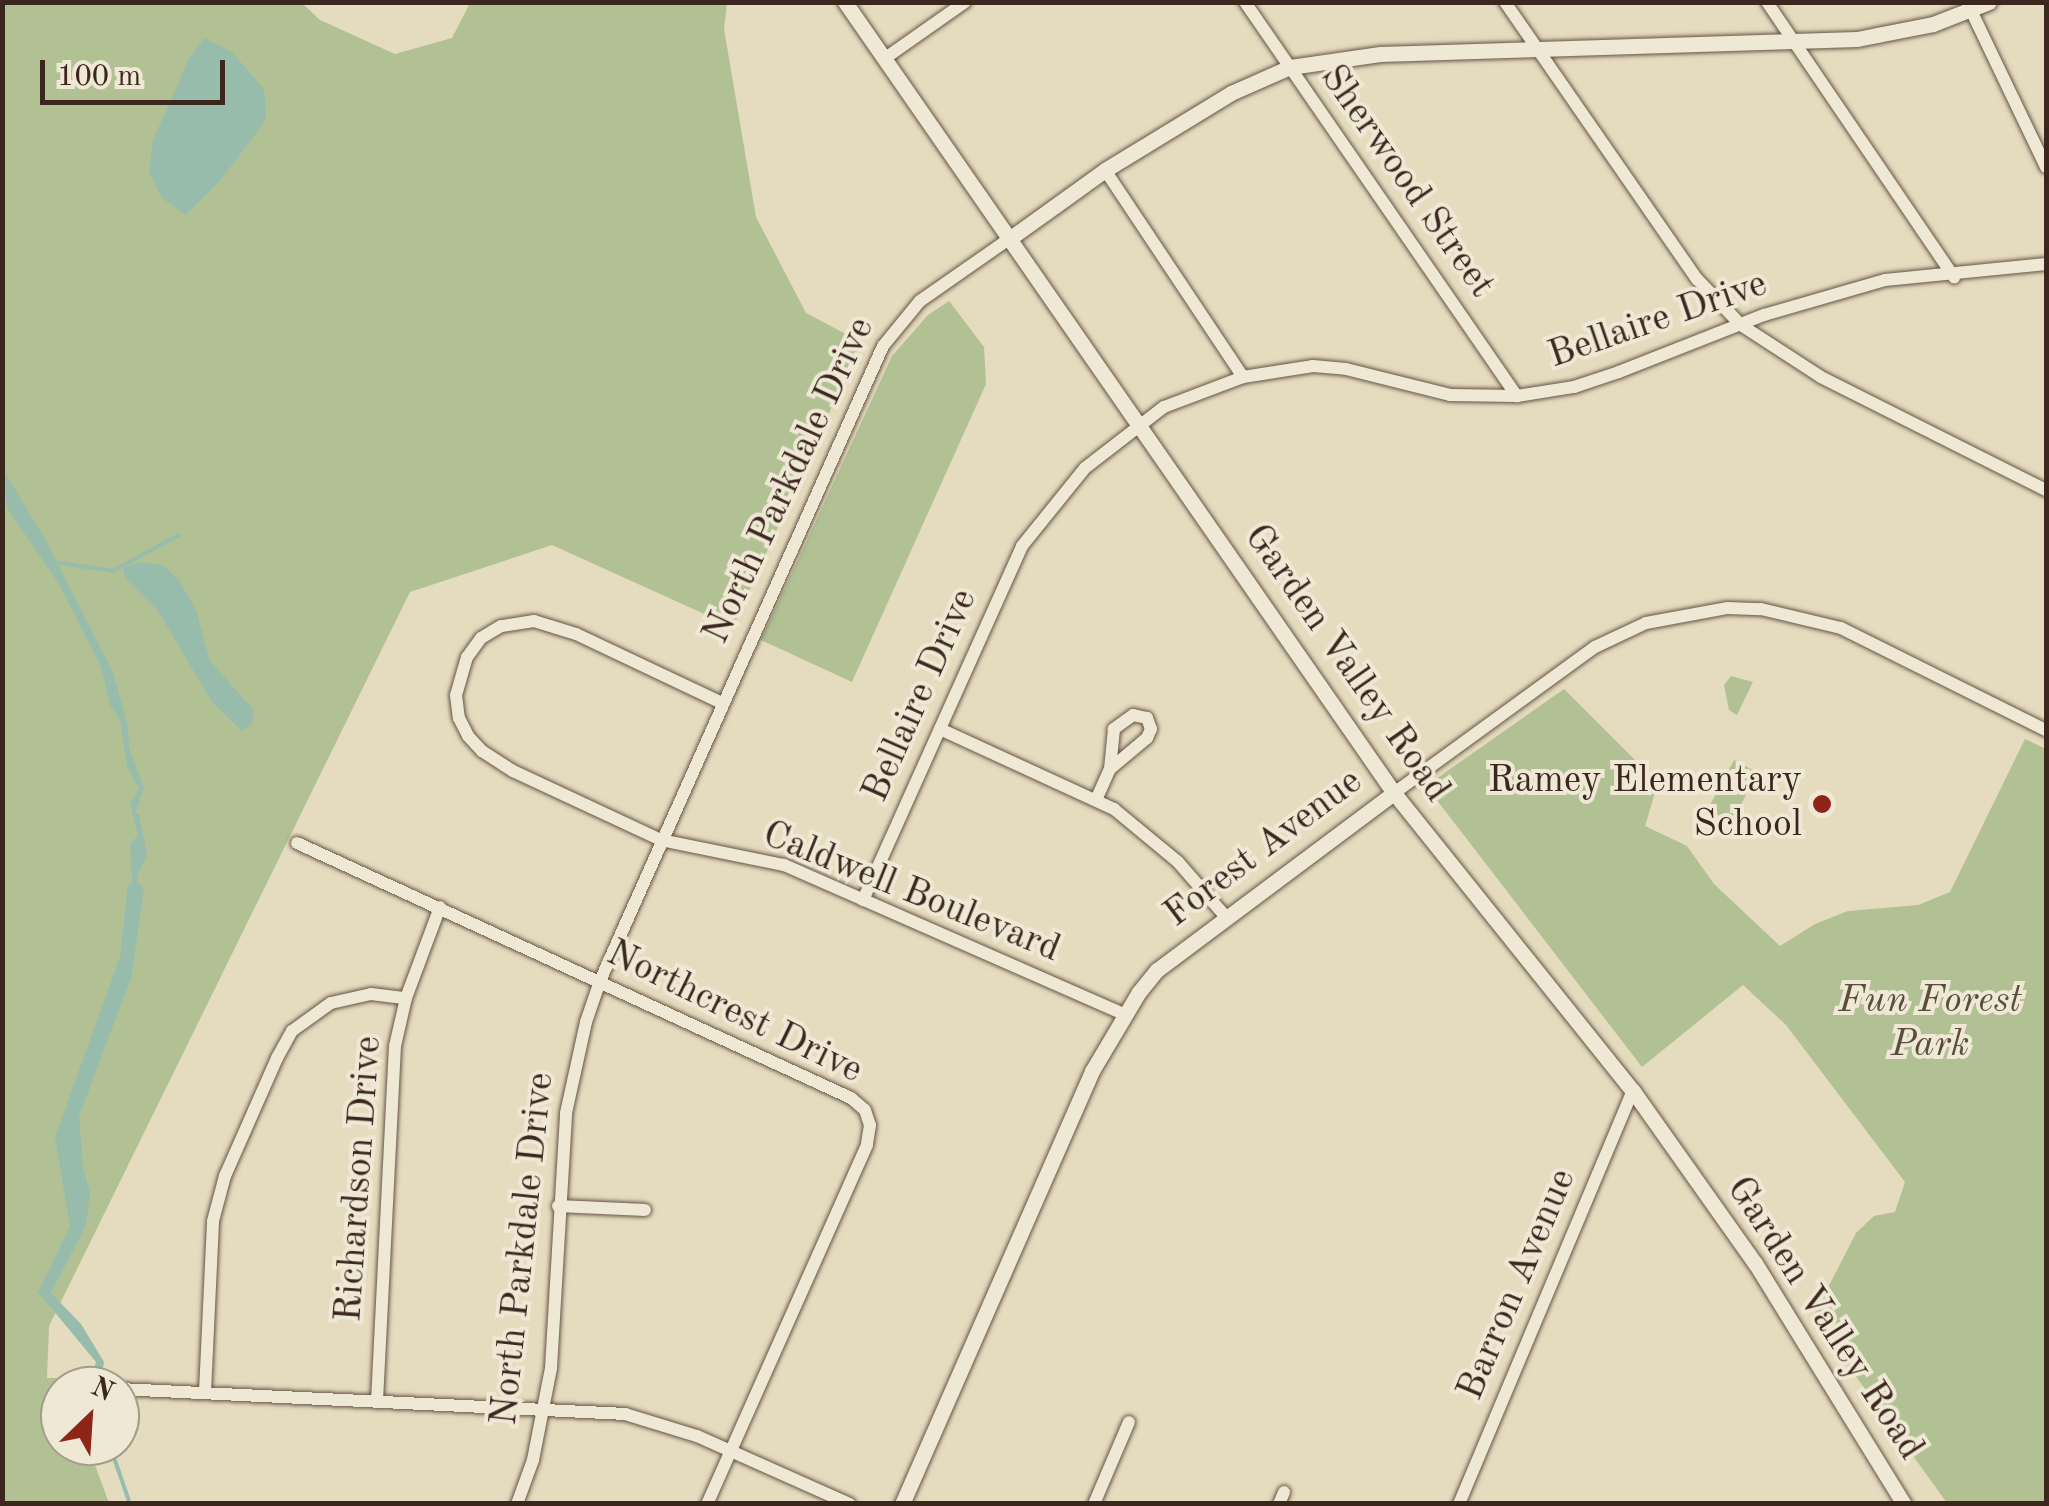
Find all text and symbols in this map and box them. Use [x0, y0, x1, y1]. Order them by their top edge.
scale bar [45, 40, 230, 102]
street label: Sherwood Street [1309, 57, 1503, 307]
text: 100 m [57, 62, 141, 92]
street label: Bellaire Drive [1543, 262, 1773, 380]
street label: North Parkdale Drive [694, 311, 886, 651]
street label: Garden Valley Road [1233, 516, 1459, 812]
street label: Bellaire Drive [854, 582, 988, 810]
place label: Ramey Elementary School [1488, 759, 1802, 848]
street label: Forest Avenue [1156, 760, 1372, 938]
marker: Ramey Elementary School [1811, 793, 1833, 815]
street label: Caldwell Boulevard [756, 813, 1066, 973]
street label: Northcrest Drive [599, 931, 869, 1095]
park label: Fun Forest Park [1838, 979, 2022, 1068]
street label: Richardson Drive [327, 1034, 393, 1324]
street label: North Parkdale Drive [483, 1070, 565, 1428]
street label: Barron Avenue [1449, 1162, 1587, 1408]
street label: Garden Valley Road [1715, 1169, 1933, 1469]
north arrow [40, 1366, 140, 1466]
text: N [86, 1373, 117, 1408]

